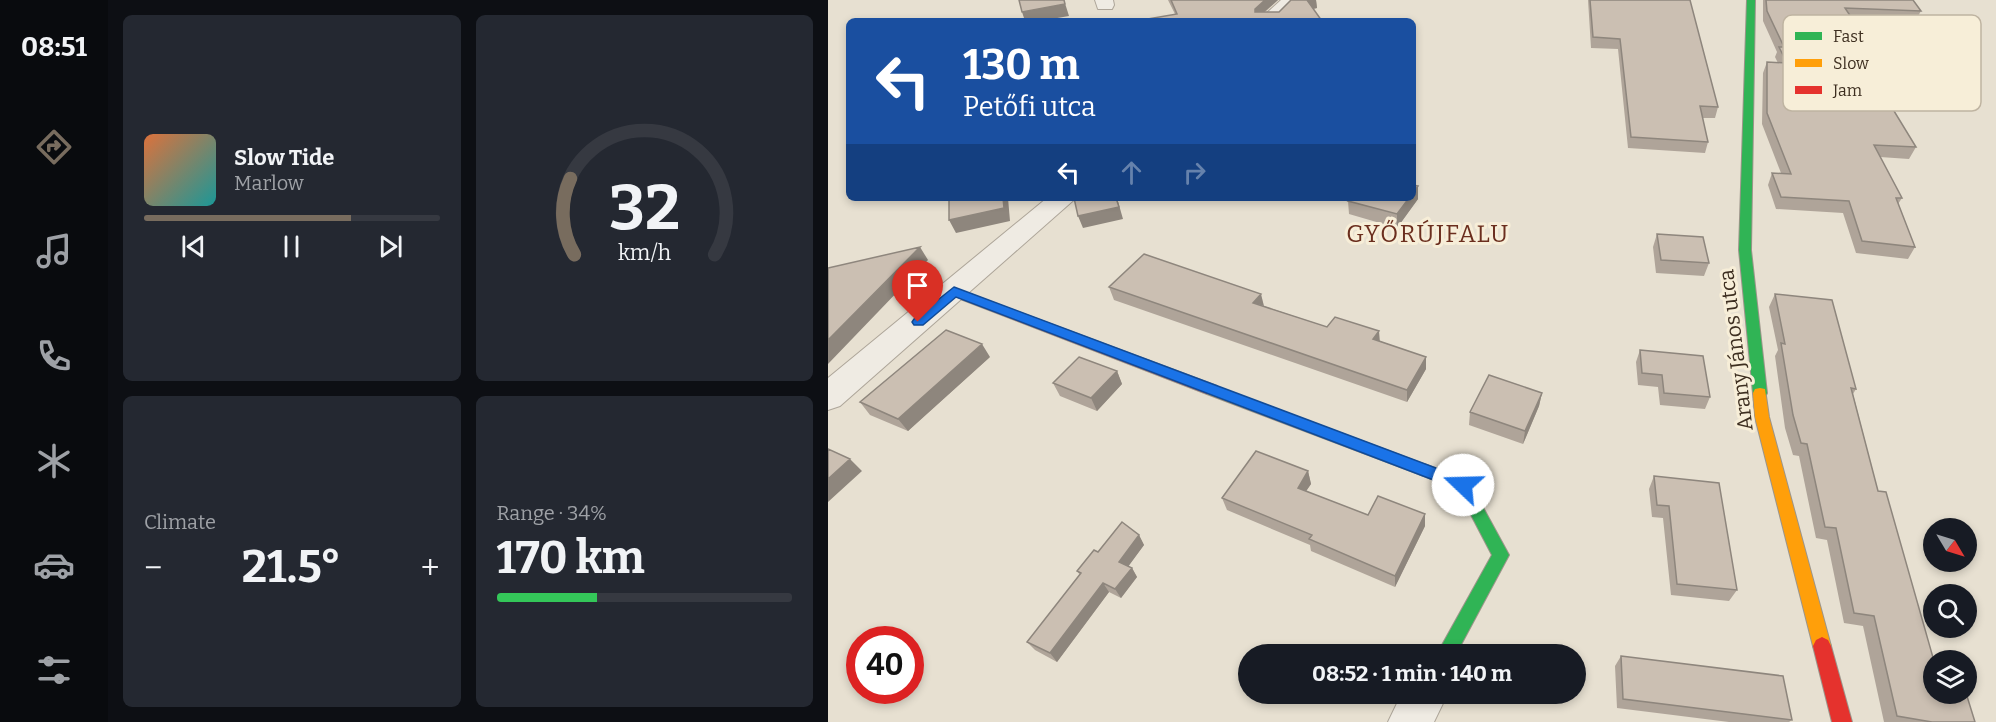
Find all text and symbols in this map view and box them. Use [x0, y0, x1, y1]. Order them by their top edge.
legend [1783, 15, 1981, 111]
text: Fast [1833, 27, 1864, 46]
text: 08:51 [21, 31, 87, 63]
text: 130 m [963, 40, 1080, 90]
icon: left [864, 42, 942, 120]
text: Slow [1833, 54, 1869, 73]
text: Jam [1832, 81, 1862, 100]
text: Petőfi utca [963, 91, 1096, 123]
icon: directions [33, 126, 75, 168]
text: Slow Tide [234, 144, 334, 171]
icon: left [1052, 156, 1085, 189]
icon: ahead [1115, 156, 1148, 189]
icon: right [1178, 156, 1211, 189]
text: Marlow [234, 171, 304, 195]
text: 32 [609, 171, 680, 246]
district label: GYŐRÚJFALU [1346, 219, 1510, 248]
icon: music [33, 230, 75, 272]
icon: previous [177, 230, 210, 263]
icon: pause [275, 230, 308, 263]
icon: next [374, 230, 407, 263]
text: km/h [618, 241, 671, 267]
pin [892, 260, 943, 322]
street label: Arany János utca [1713, 267, 1759, 432]
icon: arrive [901, 269, 934, 302]
icon: phone [33, 335, 75, 377]
icon: climate [33, 440, 75, 482]
position arrow [1431, 453, 1495, 517]
text: Range · 34% [497, 501, 607, 525]
text: Climate [144, 510, 216, 534]
north arrow [1923, 518, 1977, 572]
map controls [1923, 518, 1977, 704]
text: 170 km [497, 531, 645, 585]
text: 21.5° [242, 540, 341, 594]
icon: car [33, 544, 75, 586]
text: − [144, 548, 162, 588]
text: + [421, 548, 439, 588]
button: search [1923, 584, 1977, 638]
speed limit sign: 40 [846, 626, 924, 704]
icon: filters [33, 649, 75, 691]
button: layers [1923, 650, 1977, 704]
text: 08:52 · 1 min · 140 m [1312, 660, 1512, 687]

